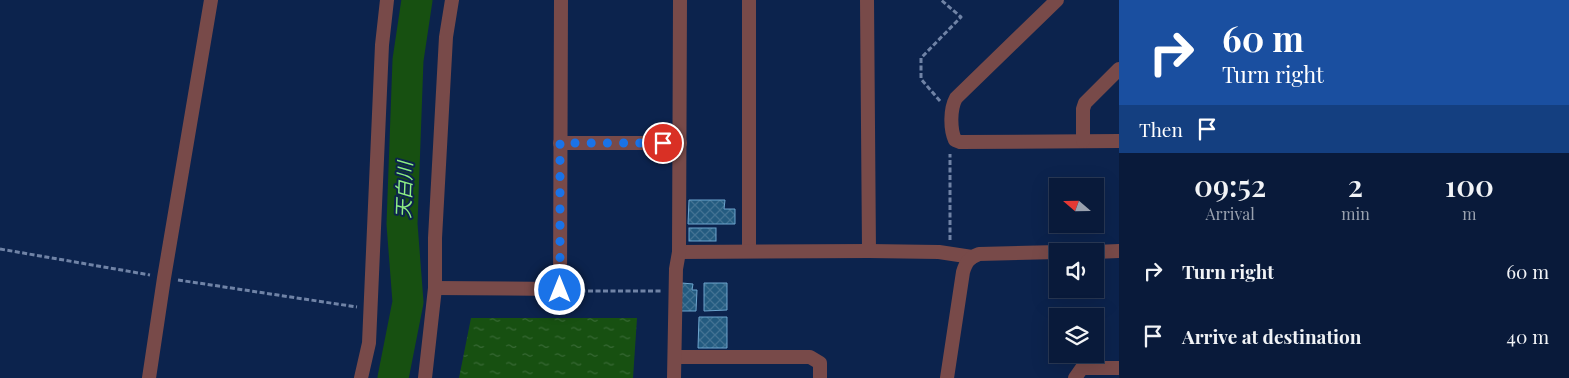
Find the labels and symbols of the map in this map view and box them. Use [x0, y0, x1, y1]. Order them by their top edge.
pin [642, 122, 684, 164]
water label: 天白川 [389, 159, 417, 219]
north arrow [1049, 178, 1104, 232]
position arrow [533, 263, 585, 315]

